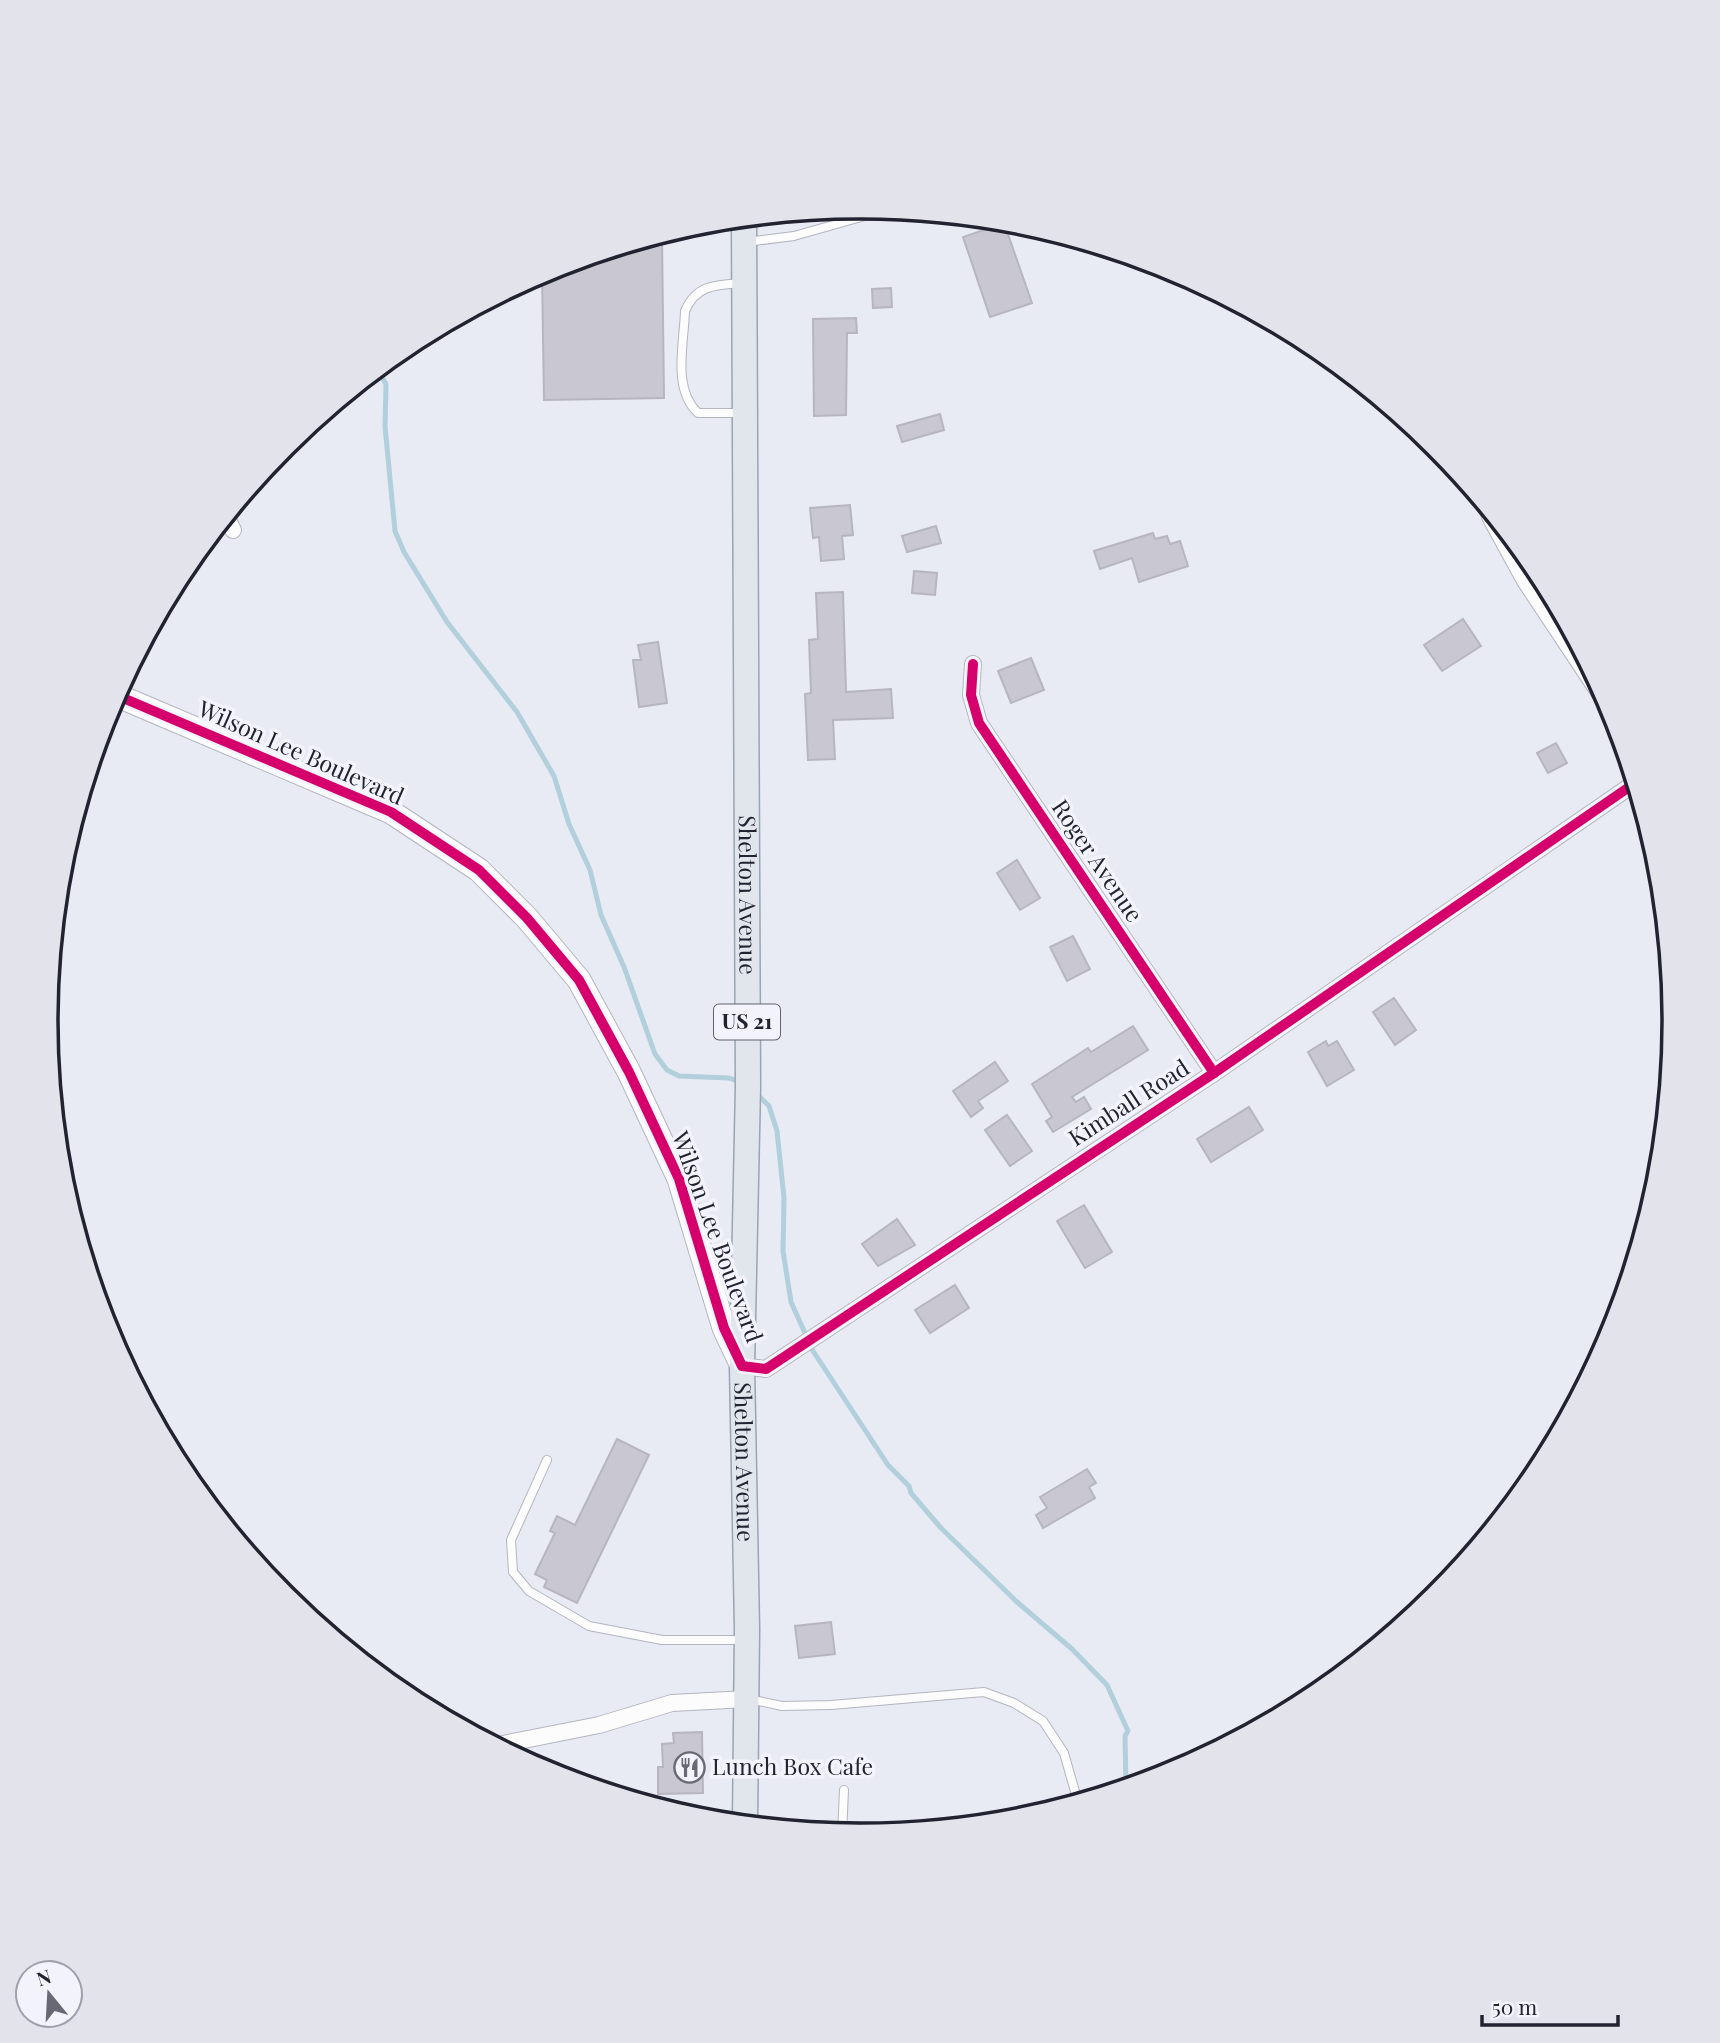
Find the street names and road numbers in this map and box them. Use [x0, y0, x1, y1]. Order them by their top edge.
street label: Wilson Lee Boulevard [193, 692, 409, 811]
street label: Roger Avenue [1046, 793, 1151, 928]
street label: Shelton Avenue [733, 815, 764, 975]
road number: US 21 [714, 1004, 780, 1040]
street label: Kimball Road [1062, 1051, 1194, 1152]
street label: Wilson Lee Boulevard [665, 1126, 771, 1346]
street label: Shelton Avenue [728, 1382, 762, 1542]

